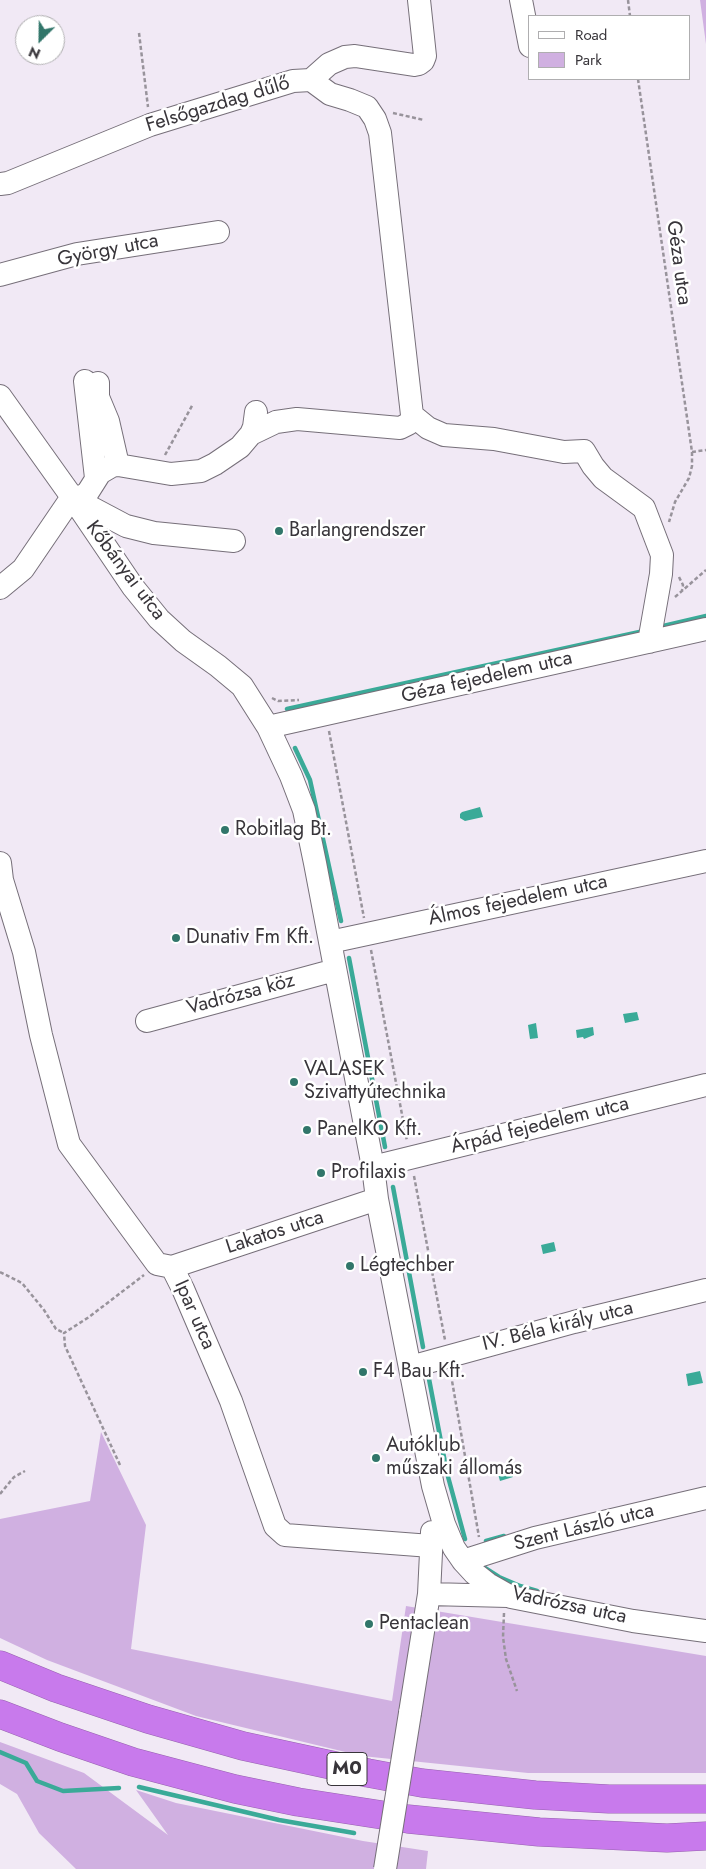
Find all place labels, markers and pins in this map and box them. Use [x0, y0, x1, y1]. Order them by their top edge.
place label: Barlangrendszer [289, 519, 426, 543]
marker: Barlangrendszer [273, 525, 285, 537]
place label: Robitlag Bt. [235, 818, 332, 842]
marker: Robitlag Bt. [219, 824, 231, 836]
place label: Dunativ Fm Kft. [186, 926, 314, 950]
marker: Dunativ Fm Kft. [170, 932, 182, 944]
place label: VALASEK Szivattyútechnika [304, 1058, 446, 1105]
marker: VALASEK Szivattyútechnika [288, 1076, 300, 1088]
place label: PanelKO Kft. [317, 1118, 422, 1142]
marker: PanelKO Kft. [301, 1124, 313, 1136]
place label: Profilaxis [331, 1161, 406, 1185]
marker: Profilaxis [315, 1167, 327, 1179]
place label: Légtechber [360, 1254, 454, 1278]
marker: Légtechber [344, 1260, 356, 1272]
place label: F4 Bau Kft. [373, 1360, 466, 1384]
marker: F4 Bau Kft. [357, 1366, 369, 1378]
place label: Autóklub műszaki állomás [386, 1434, 522, 1481]
marker: Autóklub műszaki állomás [370, 1452, 382, 1464]
place label: Pentaclean [379, 1612, 469, 1636]
marker: Pentaclean [363, 1618, 375, 1630]

